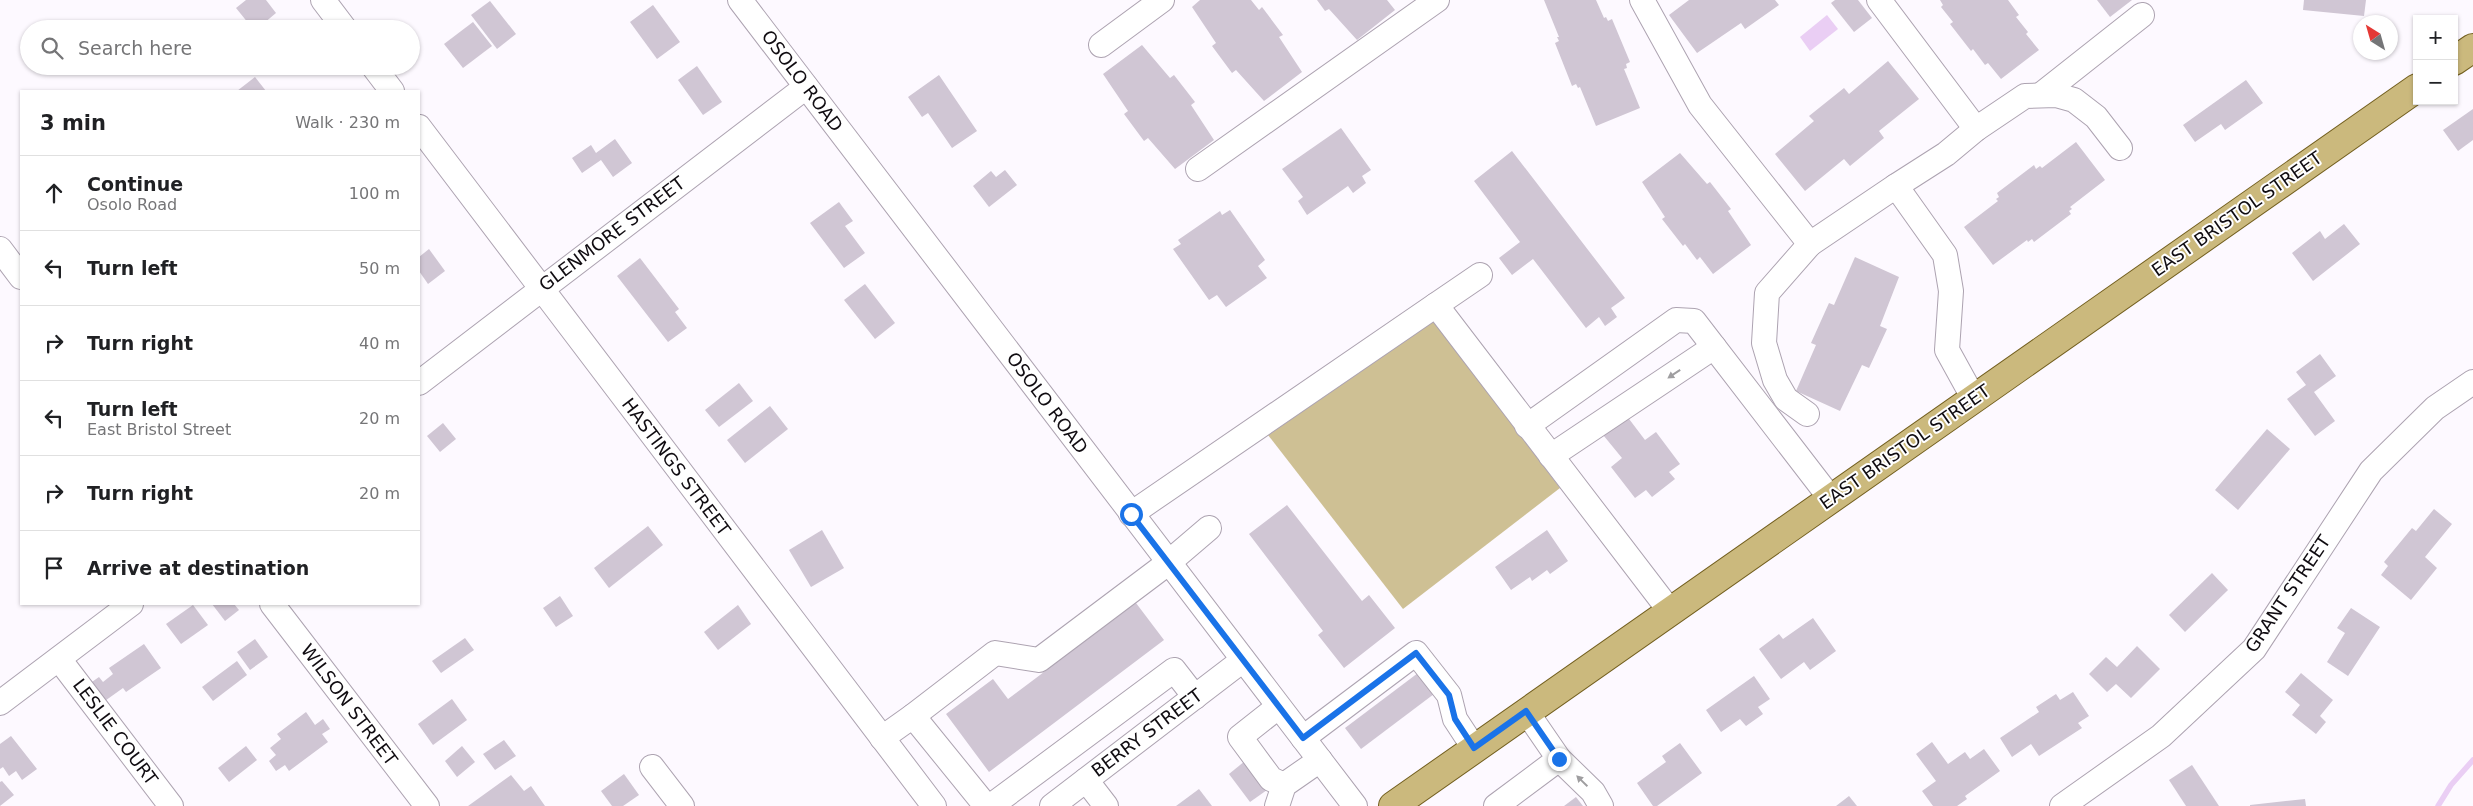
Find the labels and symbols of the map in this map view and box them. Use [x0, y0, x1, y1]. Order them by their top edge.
north arrow [2353, 15, 2398, 60]
street label: OSOLO ROAD [757, 26, 847, 136]
street label: EAST BRISTOL STREET [2148, 146, 2327, 280]
street label: GLENMORE STREET [535, 171, 689, 295]
street label: OSOLO ROAD [1002, 348, 1092, 458]
one-way arrow [1667, 369, 1680, 379]
street label: EAST BRISTOL STREET [1816, 379, 1995, 513]
street label: HASTINGS STREET [618, 394, 736, 540]
route start [1120, 503, 1143, 526]
street label: GRANT STREET [2241, 530, 2335, 656]
street label: WILSON STREET [297, 640, 402, 770]
street label: LESLIE COURT [69, 675, 163, 790]
street label: BERRY STREET [1087, 684, 1207, 781]
route end [1548, 748, 1571, 771]
one-way arrow [1576, 775, 1588, 787]

